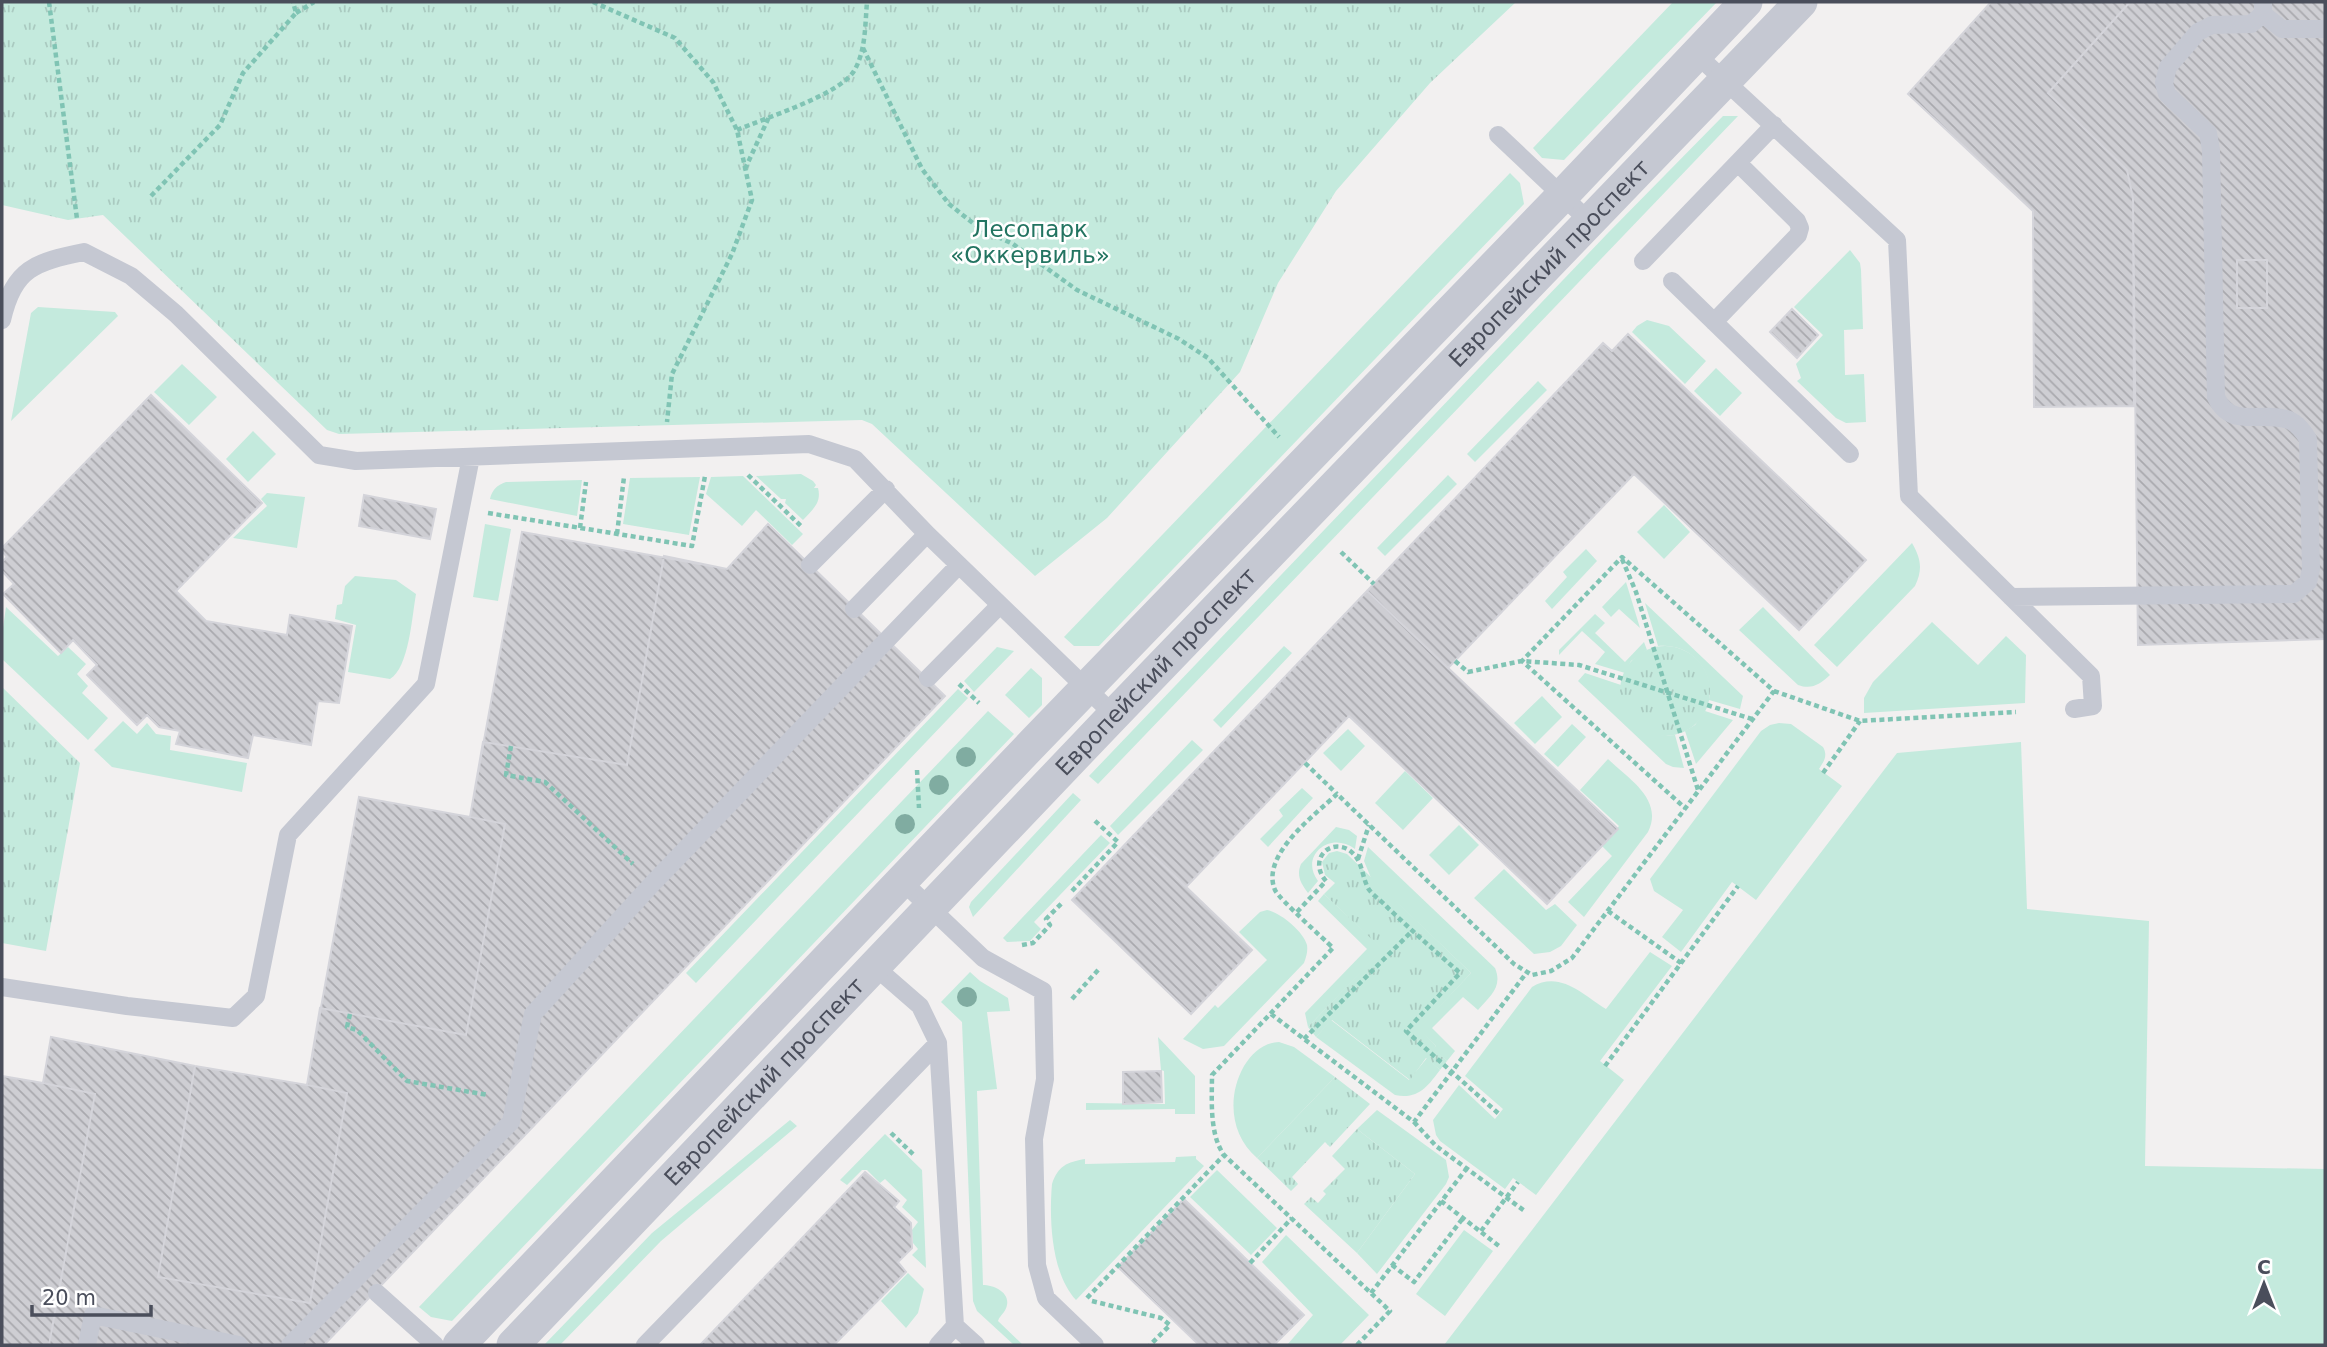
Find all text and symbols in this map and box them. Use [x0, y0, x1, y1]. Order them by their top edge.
street label: Европейский проспект [1444, 154, 1655, 372]
park label: Лесопарк «Оккервиль» [950, 216, 1110, 268]
street label: Европейский проспект [1050, 563, 1262, 781]
street label: Европейский проспект [659, 972, 869, 1191]
north arrow [2229, 1249, 2299, 1319]
text: С [2257, 1256, 2271, 1278]
scale bar [32, 1274, 150, 1318]
text: 20 m [42, 1286, 96, 1310]

